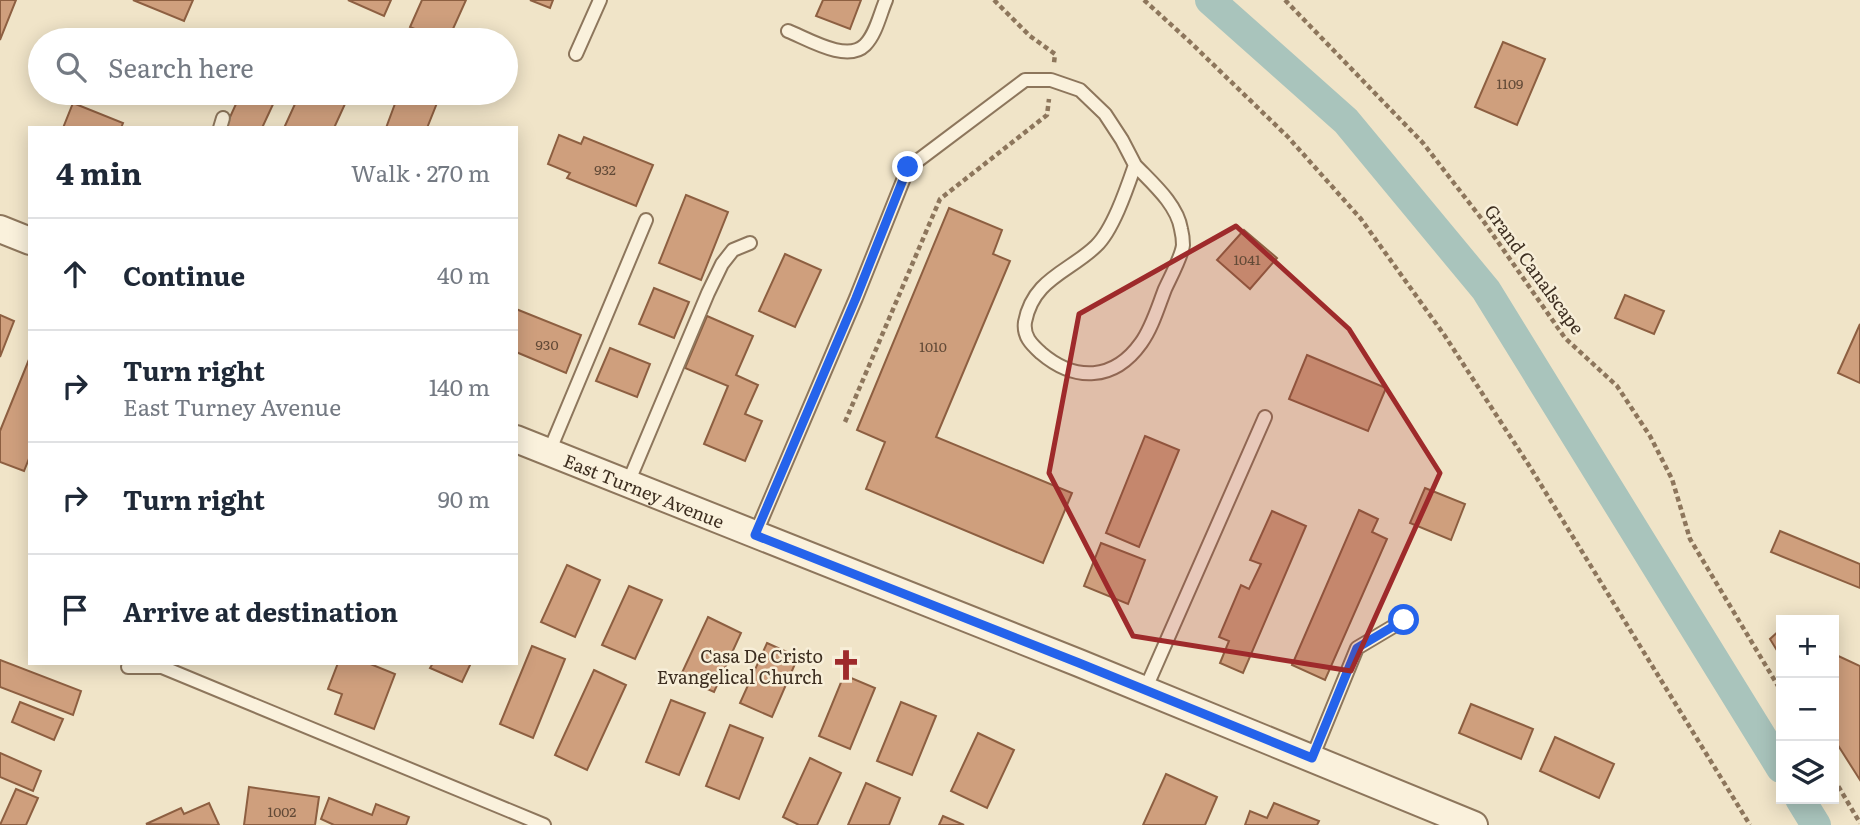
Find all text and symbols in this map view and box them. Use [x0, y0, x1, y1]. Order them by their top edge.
search box [28, 28, 518, 105]
text: Search here [108, 47, 254, 86]
icon: search [52, 48, 90, 86]
house number: 1109 [1497, 73, 1523, 93]
text: 4 min [56, 150, 142, 194]
route end [892, 151, 923, 182]
text: Walk · 270 m [351, 155, 490, 189]
house number: 932 [594, 159, 616, 179]
street label: Grand Canalscape [1479, 199, 1591, 339]
house number: 1041 [1233, 249, 1261, 269]
icon: ahead [56, 255, 94, 293]
text: Continue [123, 255, 245, 294]
text: 40 m [437, 257, 490, 291]
house number: 930 [535, 334, 559, 354]
house number: 1010 [919, 336, 947, 356]
text: Turn right [123, 350, 265, 389]
icon: right [56, 367, 94, 405]
text: 140 m [429, 369, 490, 403]
text: East Turney Avenue [123, 389, 341, 423]
street label: East Turney Avenue [560, 446, 729, 534]
icon: right [56, 479, 94, 517]
text: Turn right [123, 479, 265, 518]
text: 90 m [438, 481, 490, 515]
icon: arrive [56, 591, 94, 629]
text: Arrive at destination [123, 591, 398, 630]
route start [1388, 604, 1419, 635]
map controls [1776, 615, 1839, 804]
button: + [1776, 615, 1839, 678]
place label: Casa De Cristo Evangelical Church [657, 642, 823, 690]
church icon: Casa De Cristo Evangelical Church [829, 648, 863, 682]
button: − [1776, 678, 1839, 741]
button: layers [1776, 741, 1839, 804]
house number: 1002 [268, 801, 296, 821]

